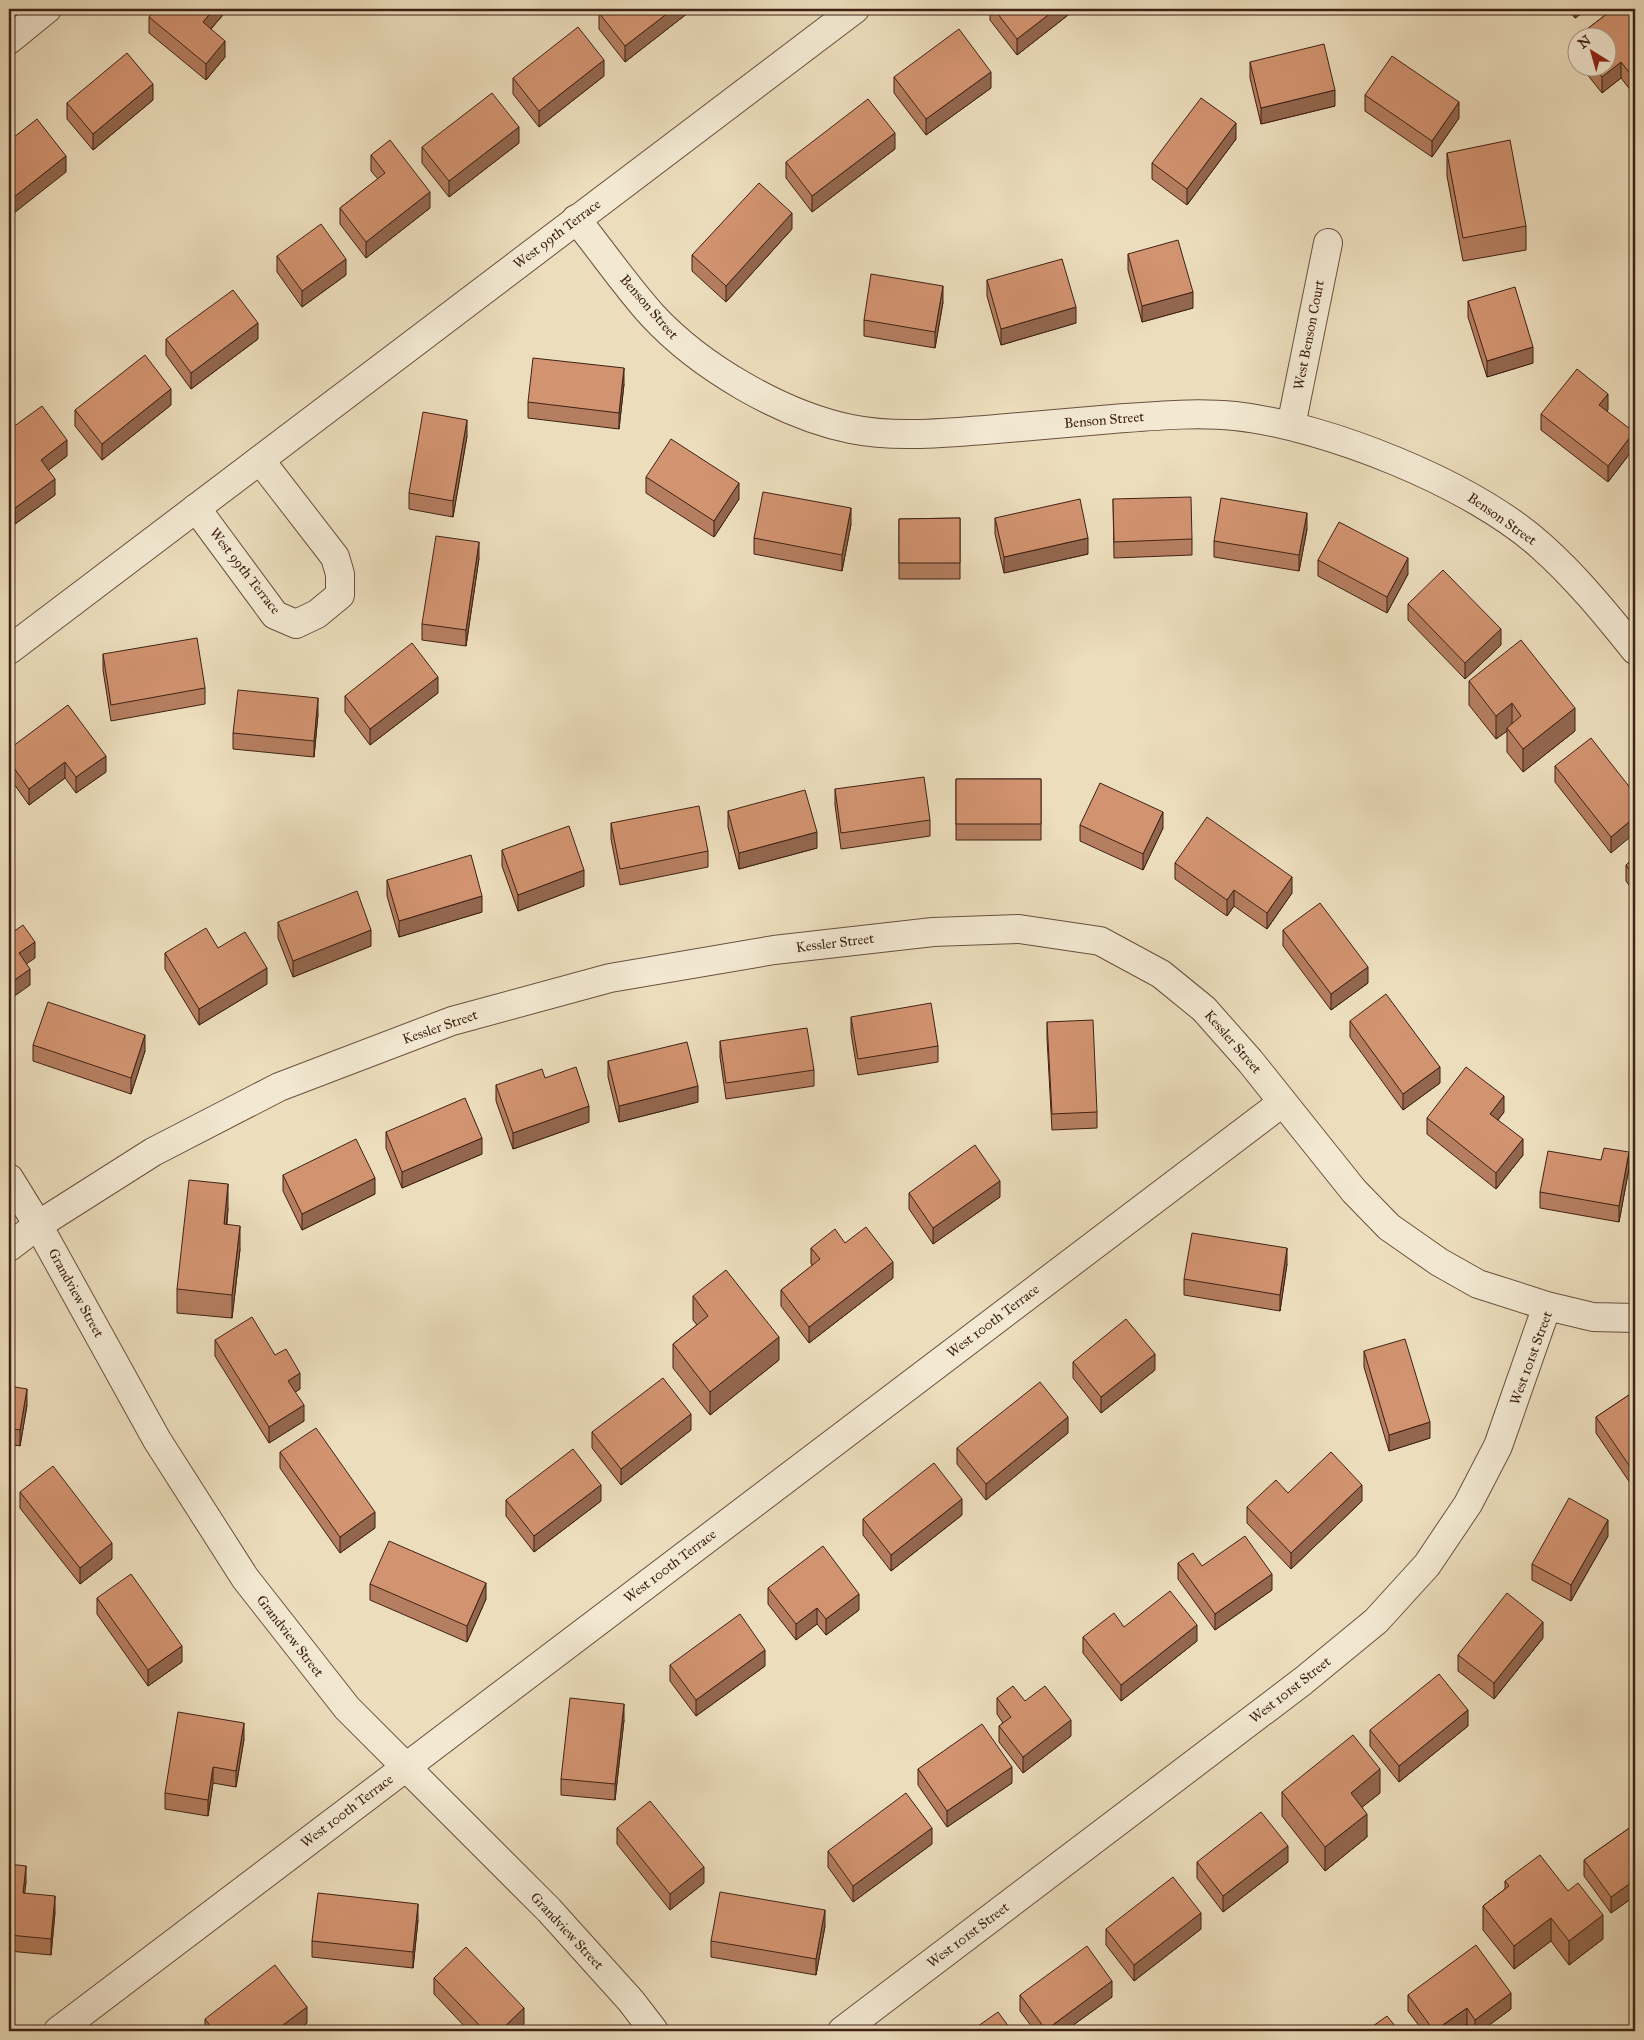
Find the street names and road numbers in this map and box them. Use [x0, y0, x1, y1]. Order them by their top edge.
street label: West 99th Terrace [510, 196, 604, 272]
street label: Benson Street [616, 271, 682, 343]
street label: West Benson Court [1290, 279, 1328, 391]
street label: Benson Street [1063, 408, 1145, 432]
street label: Benson Street [1464, 489, 1540, 549]
street label: West 99th Terrace [206, 524, 284, 618]
street label: Kessler Street [795, 930, 875, 956]
street label: Kessler Street [400, 1006, 480, 1048]
street label: Kessler Street [1201, 1007, 1265, 1077]
street label: Grandview Street [44, 1245, 108, 1341]
street label: West 100th Terrace [943, 1281, 1043, 1361]
street label: West 101st Street [1506, 1309, 1556, 1407]
street label: West 100th Terrace [620, 1526, 720, 1606]
street label: Grandview Street [253, 1592, 327, 1680]
street label: West 101st Street [1246, 1653, 1334, 1727]
street label: West 100th Terrace [297, 1771, 397, 1851]
street label: Grandview Street [527, 1889, 607, 1973]
street label: West 101st Street [924, 1899, 1012, 1971]

